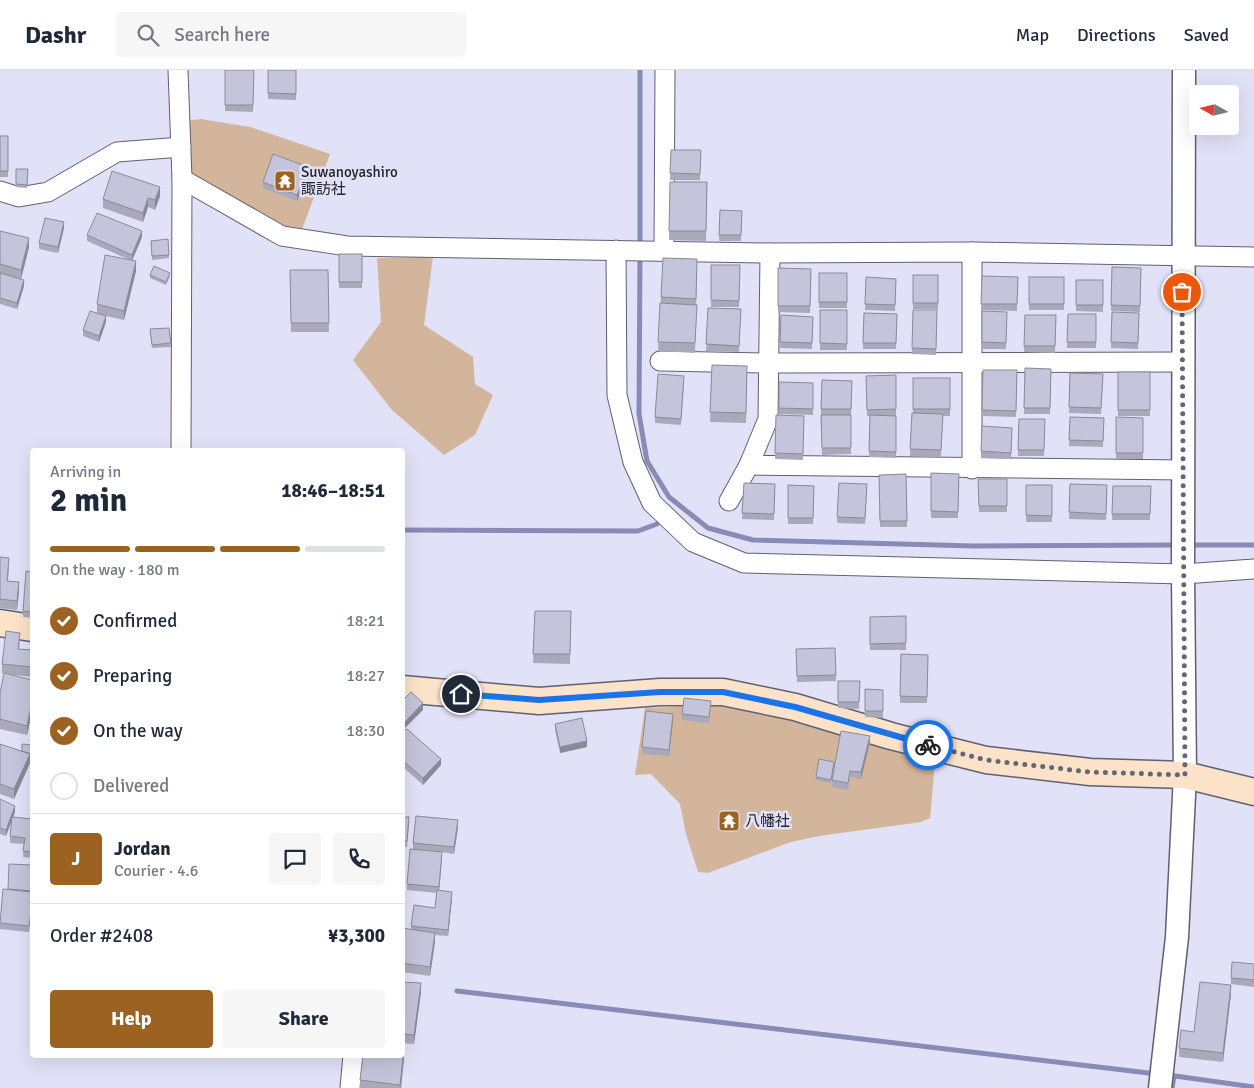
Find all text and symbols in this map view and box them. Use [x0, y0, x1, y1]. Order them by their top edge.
search box [116, 12, 466, 57]
text: Dashr [25, 20, 86, 50]
icon: search [134, 21, 162, 49]
text: Search here [174, 23, 270, 47]
text: Map [1016, 24, 1049, 46]
text: Directions [1077, 24, 1156, 46]
text: Saved [1184, 24, 1229, 46]
north arrow [1189, 85, 1239, 135]
map controls [1189, 85, 1239, 135]
place label: Suwanoyashiro 諏訪社 [301, 163, 398, 198]
temple icon: Suwanoyashiro 諏訪社 [273, 169, 297, 193]
pin [1161, 271, 1203, 313]
icon: bag [1168, 278, 1196, 306]
text: Arriving in [50, 462, 121, 482]
text: 18:46–18:51 [281, 479, 385, 503]
text: 2 min [50, 481, 127, 520]
text: On the way · 180 m [50, 560, 180, 580]
icon: check [50, 607, 78, 635]
text: Confirmed [93, 609, 177, 633]
text: 18:21 [346, 611, 385, 631]
icon: check [50, 662, 78, 690]
text: Preparing [93, 664, 172, 688]
text: 18:27 [346, 666, 385, 686]
pin [440, 673, 482, 715]
icon: home [447, 680, 475, 708]
icon: check [50, 717, 78, 745]
text: On the way [93, 719, 183, 743]
courier [903, 720, 953, 770]
text: 18:30 [346, 721, 385, 741]
icon: bike [914, 731, 942, 759]
text: Delivered [93, 774, 169, 798]
temple icon: 八幡社 [717, 809, 741, 833]
place label: 八幡社 [745, 812, 790, 830]
button: chat [269, 833, 321, 885]
button: phone [333, 833, 385, 885]
text: Jordan [114, 837, 171, 861]
text: J [72, 847, 80, 871]
text: Courier · 4.6 [114, 861, 198, 881]
text: Order #2408 [50, 924, 153, 948]
text: ¥3,300 [328, 924, 385, 948]
button: Help [50, 990, 213, 1048]
button: Share [223, 990, 385, 1048]

